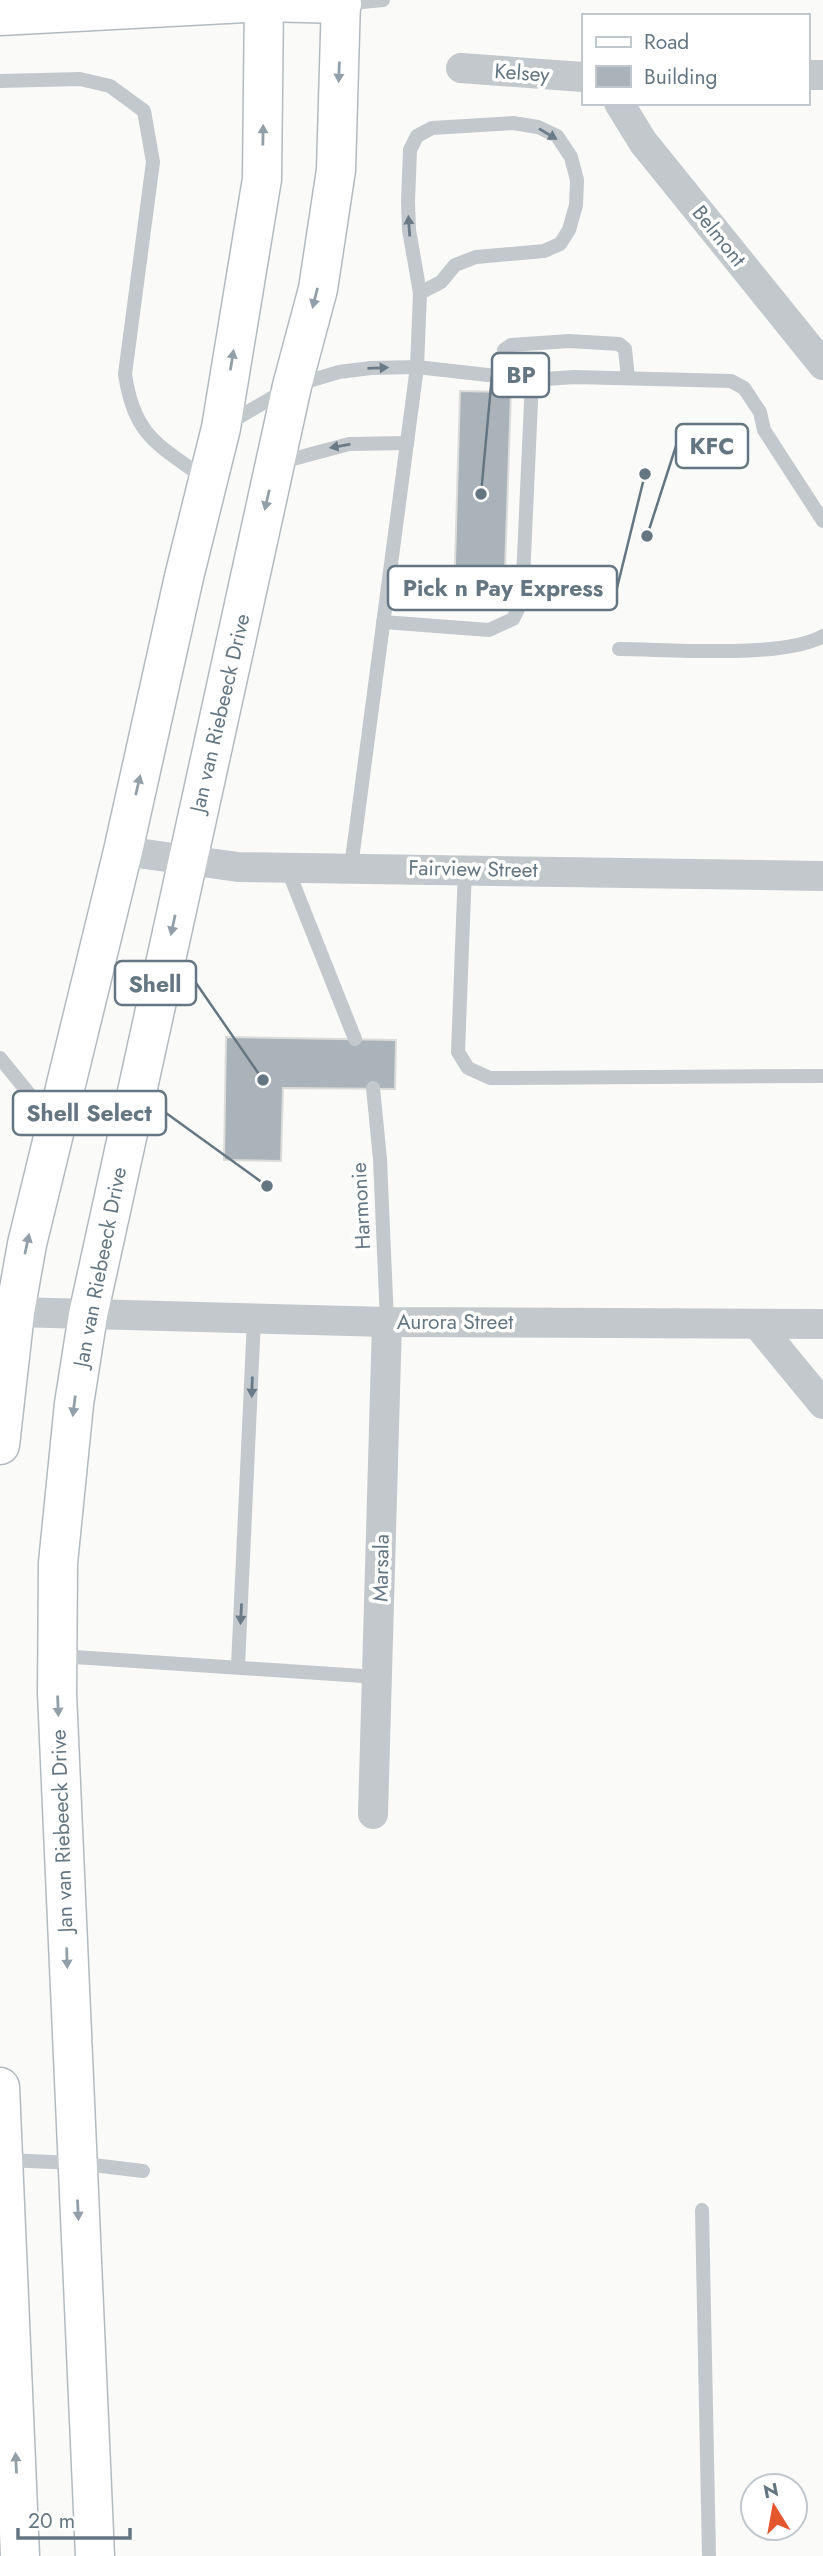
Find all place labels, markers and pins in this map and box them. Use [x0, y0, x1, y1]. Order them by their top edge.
callout: BP [492, 353, 549, 397]
callout: KFC [676, 424, 748, 468]
callout: Pick n Pay Express [388, 566, 617, 610]
callout: Shell [115, 961, 196, 1005]
callout: Shell Select [13, 1091, 166, 1135]

